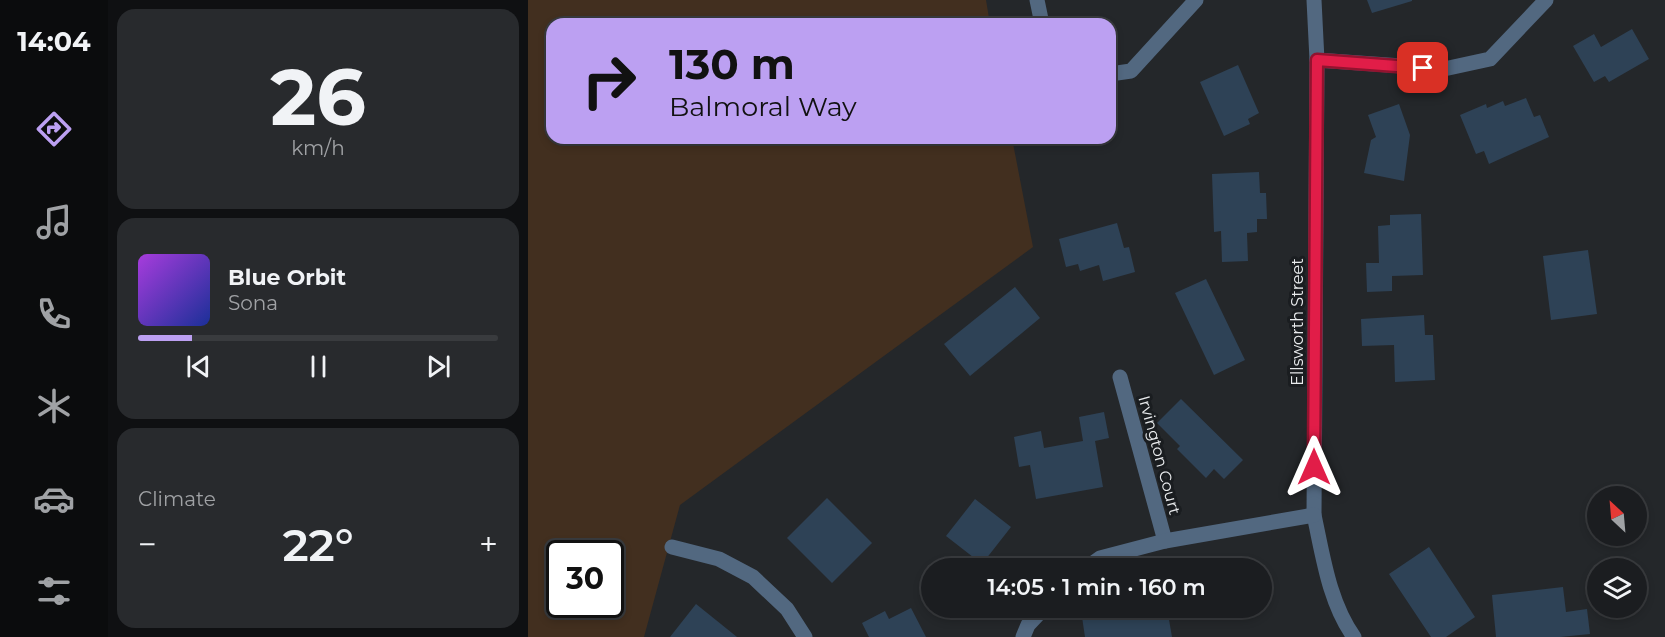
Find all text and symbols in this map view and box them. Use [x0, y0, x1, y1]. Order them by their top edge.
text: 14:04 [17, 25, 91, 58]
text: 130 m [669, 38, 795, 90]
icon: right [570, 42, 648, 120]
pin [1397, 42, 1448, 93]
text: 26 [270, 49, 366, 145]
icon: arrive [1406, 51, 1439, 84]
text: Balmoral Way [669, 90, 857, 123]
icon: directions [33, 108, 75, 150]
text: km/h [291, 136, 345, 160]
icon: music [33, 201, 75, 243]
street label: Ellsworth Street [1288, 258, 1307, 386]
text: Blue Orbit [228, 264, 346, 291]
text: Sona [228, 291, 278, 315]
icon: phone [33, 293, 75, 335]
icon: previous [182, 350, 215, 383]
icon: pause [302, 350, 335, 383]
icon: next [422, 350, 455, 383]
icon: climate [33, 385, 75, 427]
street label: Irvington Court [1135, 394, 1185, 517]
position arrow [1282, 435, 1346, 499]
icon: car [33, 478, 75, 520]
north arrow [1587, 486, 1647, 546]
map controls [1587, 486, 1647, 618]
text: Climate [138, 487, 216, 511]
text: 22° [282, 517, 354, 572]
text: − [138, 524, 157, 564]
text: + [479, 524, 498, 564]
speed limit sign: 30 [546, 540, 624, 618]
button: layers [1587, 558, 1647, 618]
icon: filters [33, 570, 75, 612]
text: 14:05 · 1 min · 160 m [987, 574, 1206, 601]

